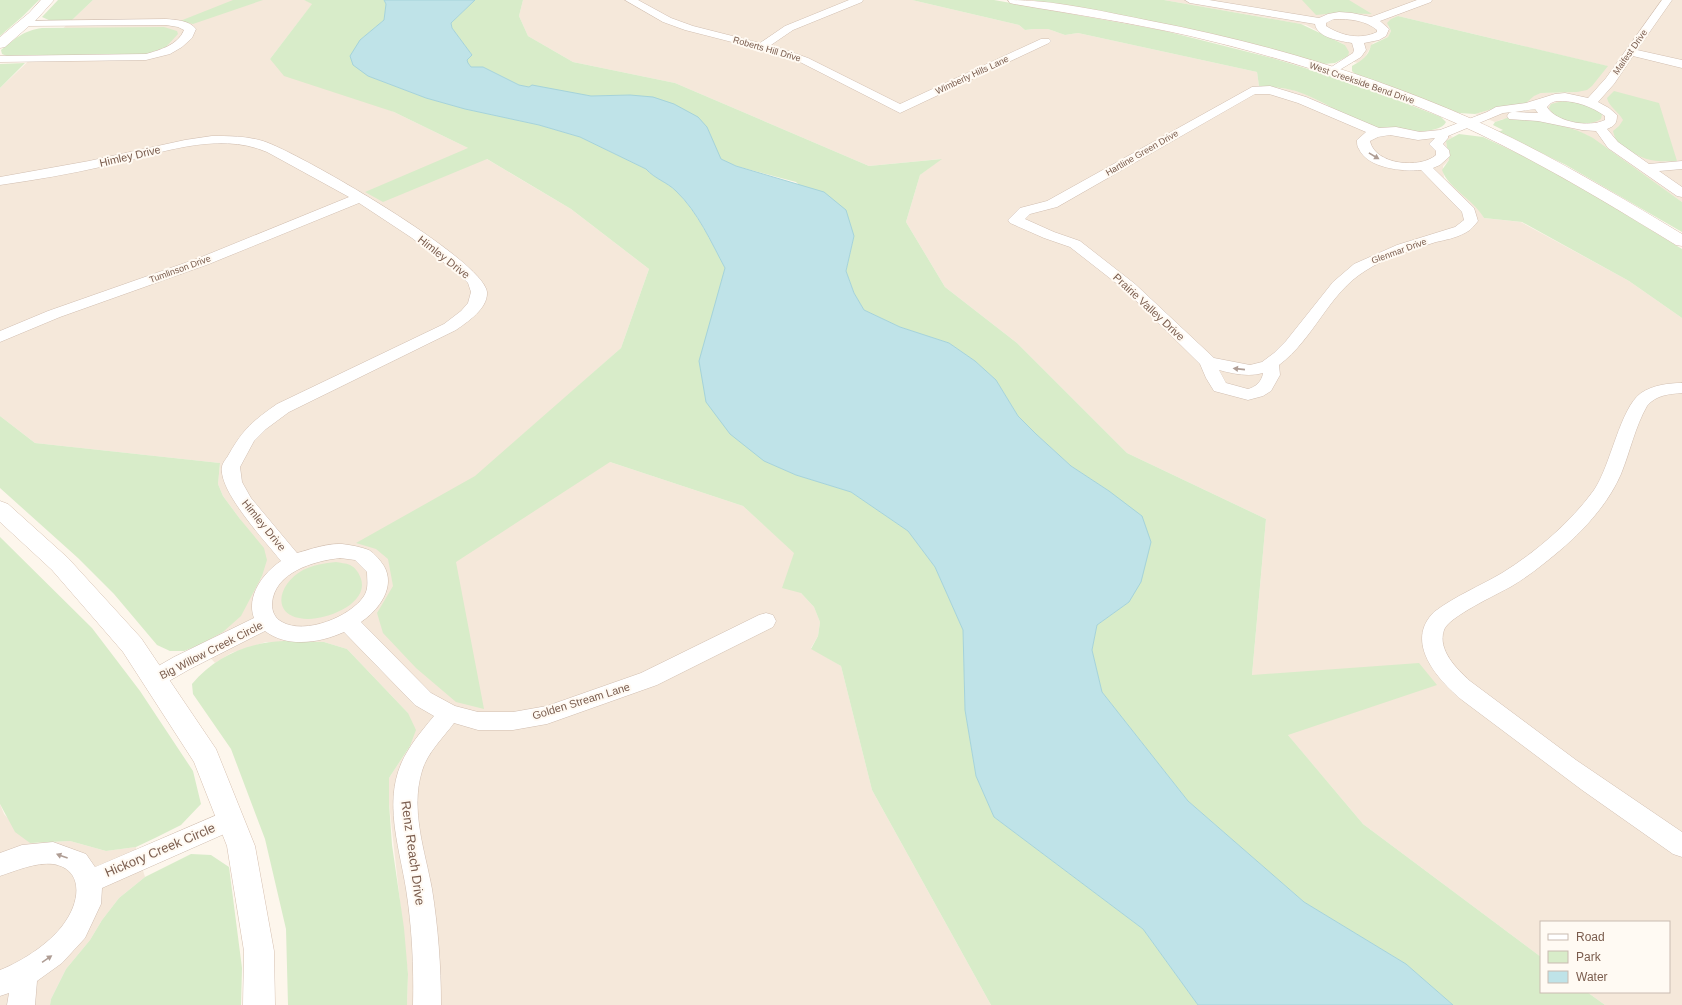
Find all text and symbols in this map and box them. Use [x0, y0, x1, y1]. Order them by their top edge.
street label: Maifest Drive [1611, 28, 1649, 76]
street label: Roberts Hill Drive [732, 35, 802, 63]
street label: Wimberly Hills Lane [934, 54, 1010, 96]
street label: West Creekside Bend Drive [1308, 60, 1416, 106]
street label: Hartline Green Drive [1104, 128, 1180, 178]
street label: Himley Drive [98, 143, 162, 169]
one-way arrow [1368, 153, 1380, 160]
street label: Himley Drive [416, 233, 472, 281]
street label: Glenmar Drive [1370, 236, 1428, 266]
street label: Tumlinson Drive [148, 253, 212, 285]
street label: Prairie Valley Drive [1111, 271, 1187, 343]
one-way arrow [1233, 365, 1245, 372]
street label: Himley Drive [240, 497, 288, 553]
street label: Big Willow Creek Circle [157, 619, 265, 681]
street label: Golden Stream Lane [531, 680, 631, 722]
street label: Renz Reach Drive [398, 800, 428, 906]
street label: Hickory Creek Circle [103, 820, 217, 880]
one-way arrow [55, 853, 67, 859]
legend [1540, 921, 1670, 993]
text: Road [1576, 930, 1605, 944]
text: Park [1576, 950, 1602, 964]
one-way arrow [42, 955, 52, 963]
text: Water [1576, 970, 1608, 984]

